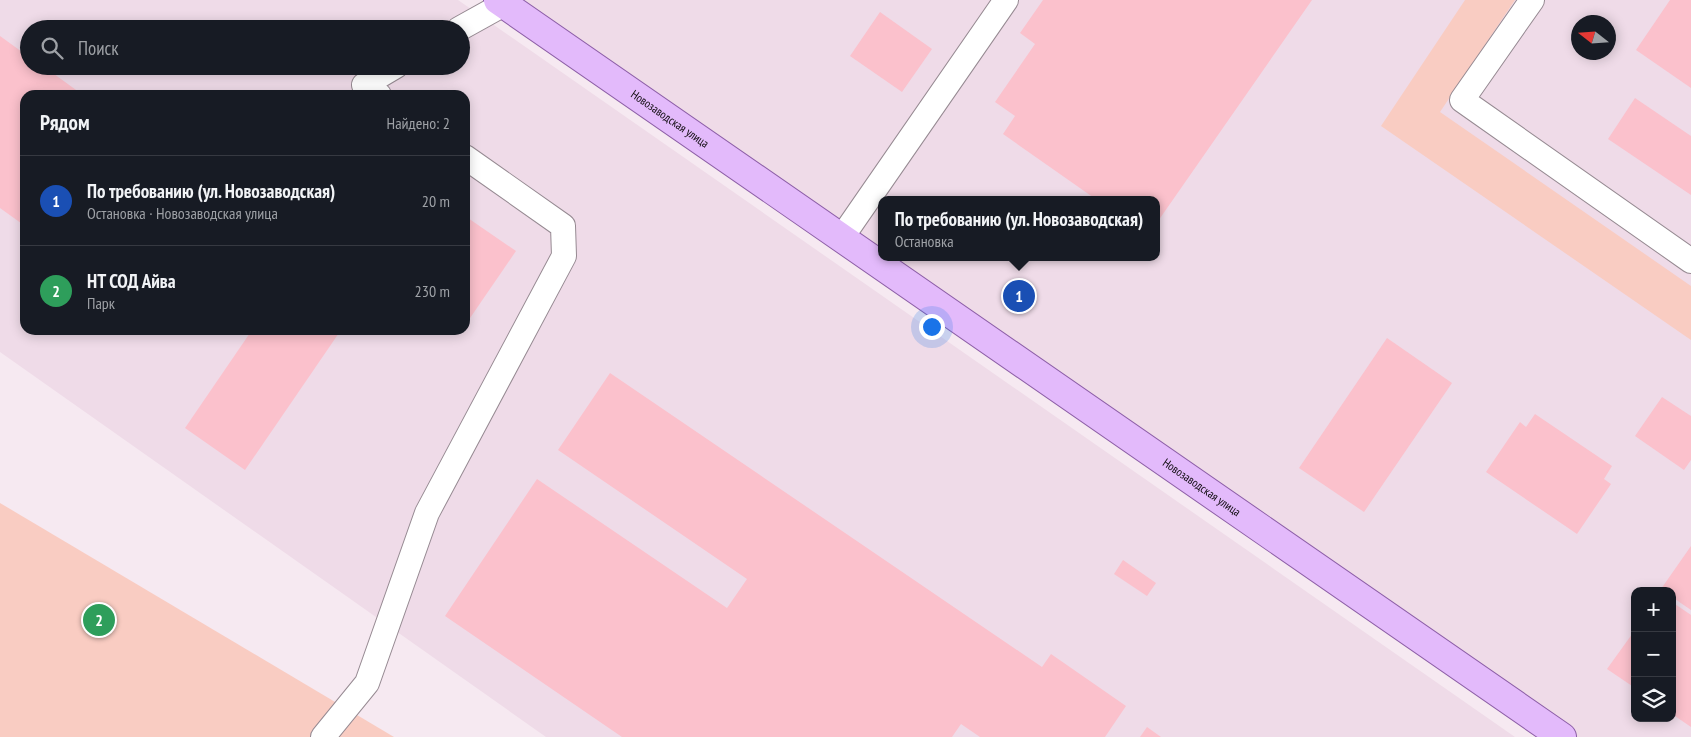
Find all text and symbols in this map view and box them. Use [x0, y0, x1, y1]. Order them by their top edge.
north arrow [1571, 15, 1616, 60]
search box [20, 20, 470, 75]
icon: search [38, 34, 66, 62]
text: Поиск [78, 36, 119, 60]
street label: Новозаводская улица [628, 86, 712, 151]
text: Рядом [40, 109, 90, 136]
text: Найдено: 2 [387, 113, 450, 133]
text: По требованию (ул. Новозаводская) [87, 179, 335, 203]
text: 1 [52, 191, 60, 211]
text: 20 m [422, 191, 450, 211]
popup [878, 196, 1160, 261]
text: Остановка · Новозаводская улица [87, 203, 278, 223]
text: По требованию (ул. Новозаводская) [895, 207, 1143, 231]
text: Остановка [895, 231, 954, 251]
text: НТ СОД Айва [87, 269, 176, 293]
pin: 1 [1003, 277, 1035, 315]
text: 2 [52, 281, 60, 301]
text: 230 m [415, 281, 450, 301]
text: Парк [87, 293, 115, 313]
your location [919, 314, 945, 340]
street label: Новозаводская улица [1160, 455, 1244, 519]
map controls [1631, 587, 1676, 722]
button: + [1631, 587, 1676, 632]
pin: 2 [83, 601, 115, 639]
button: − [1631, 632, 1676, 677]
button: layers [1631, 677, 1676, 722]

